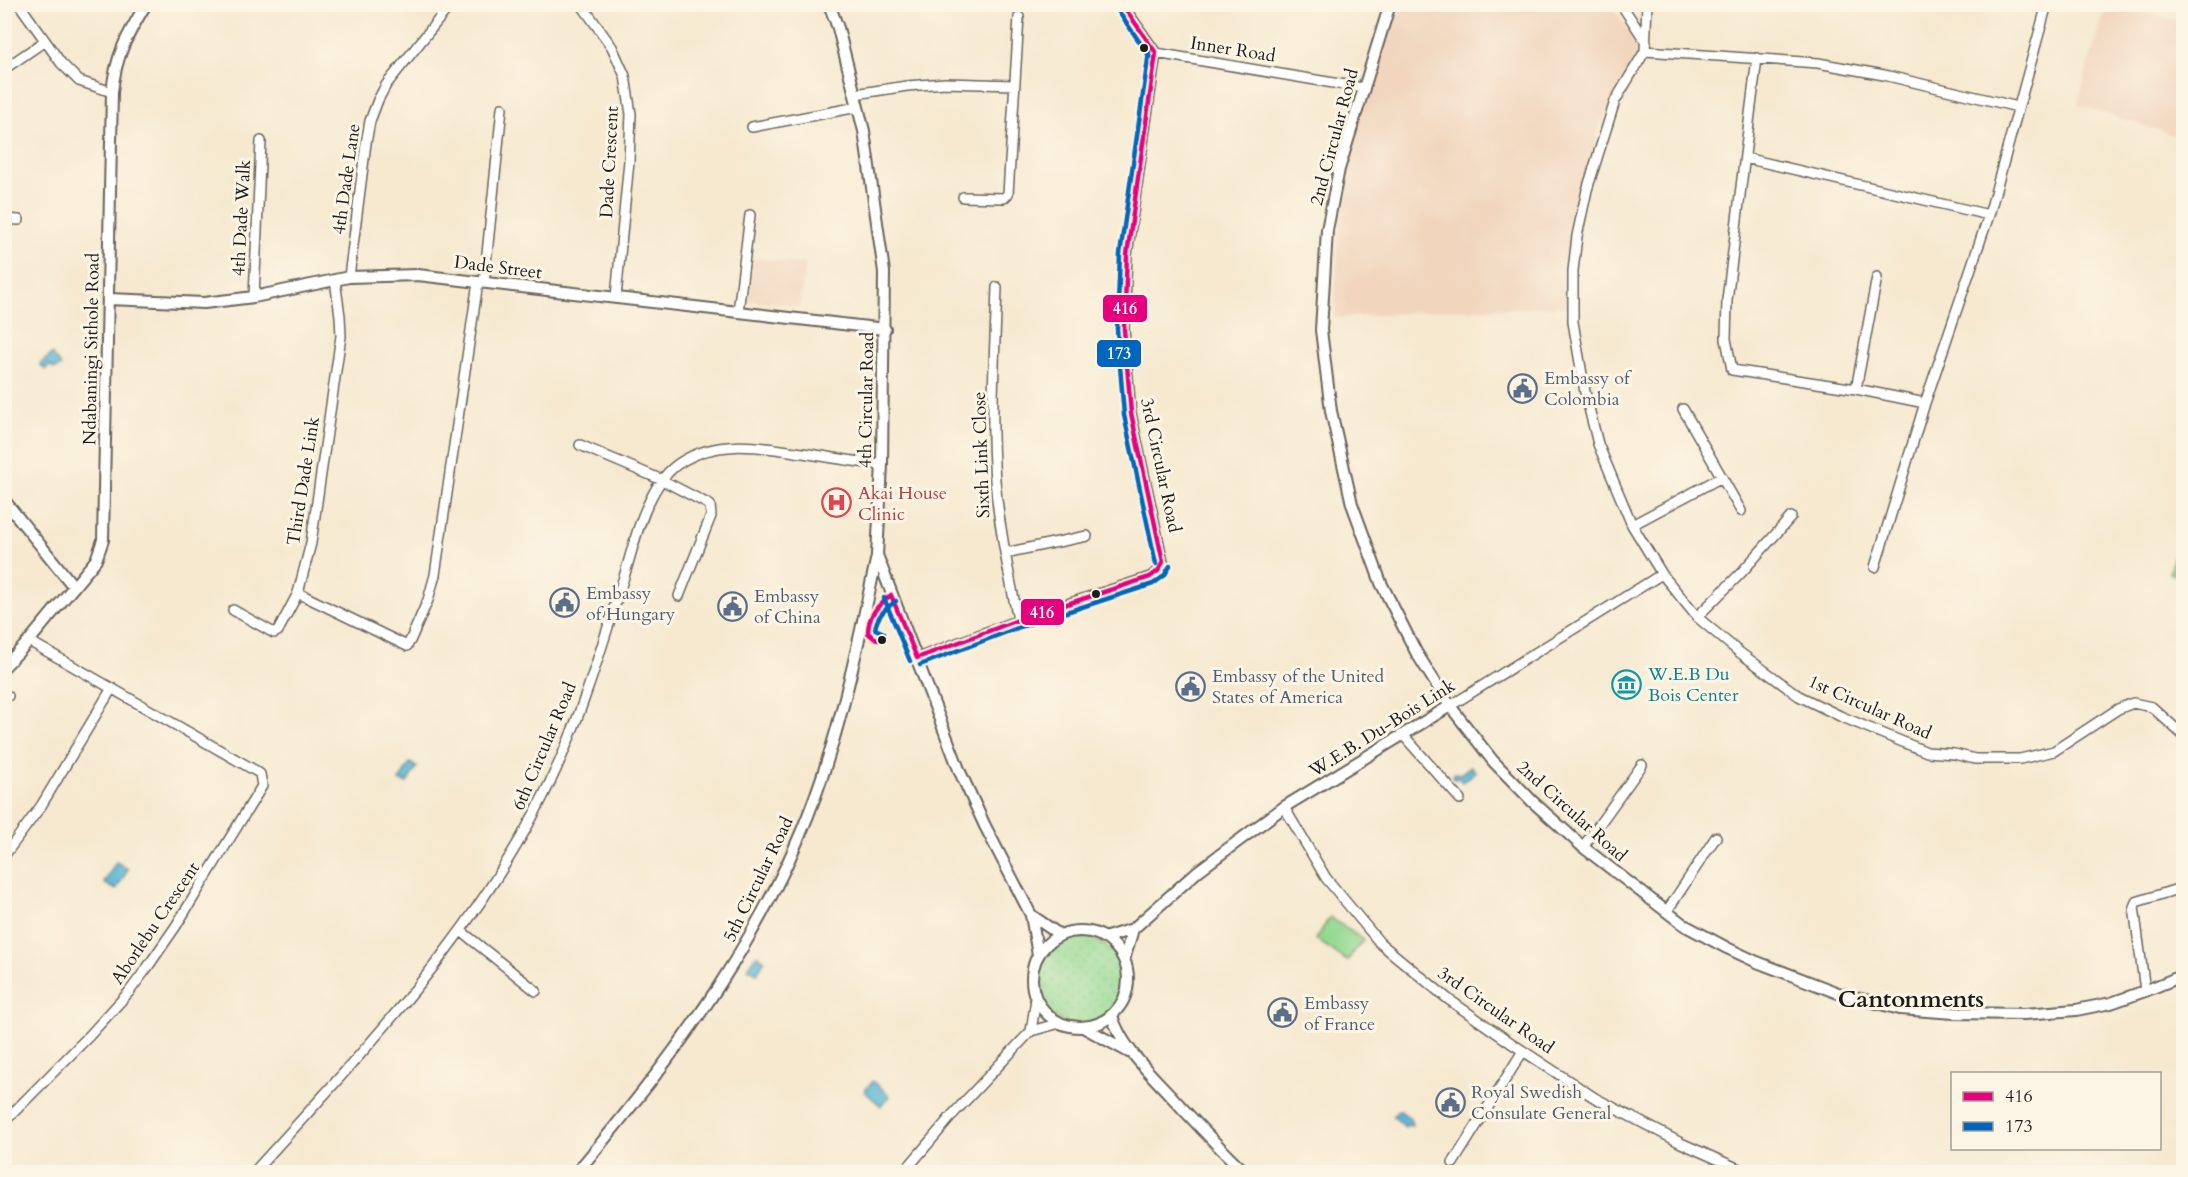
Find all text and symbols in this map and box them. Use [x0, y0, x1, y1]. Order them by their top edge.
street label: Inner Road [1189, 30, 1278, 69]
unlabelled marker [1138, 42, 1150, 54]
street label: 2nd Circular Road [1304, 66, 1365, 208]
street label: Dade Crescent [594, 105, 625, 219]
street label: 4th Dade Lane [326, 122, 367, 236]
street label: 4th Dade Walk [226, 159, 257, 277]
street label: Dade Street [453, 250, 544, 285]
street label: Ndabaningi Sithole Road [77, 252, 106, 445]
line badge: 416 [1102, 294, 1148, 323]
text: 416 [1113, 298, 1137, 320]
street label: 4th Circular Road [853, 331, 880, 468]
line badge: 173 [1096, 339, 1142, 368]
text: 173 [1107, 343, 1131, 365]
place label: Embassy of Colombia [1544, 366, 1633, 412]
public building icon: Embassy of Colombia [1507, 372, 1539, 404]
street label: Sixth Link Close [967, 391, 996, 519]
street label: 3rd Circular Road [1134, 396, 1187, 535]
street label: Third Dade Link [281, 415, 326, 547]
place label: Akai House Clinic [858, 481, 947, 527]
hospital icon: Akai House Clinic [821, 487, 853, 519]
place label: Embassy of Hungary [586, 581, 676, 627]
place label: Embassy of China [754, 584, 821, 630]
public building icon: Embassy of Hungary [549, 587, 581, 619]
unlabelled marker [1090, 588, 1102, 600]
public building icon: Embassy of China [717, 590, 749, 622]
line badge: 416 [1020, 598, 1065, 626]
text: 416 [1030, 602, 1054, 624]
unlabelled marker [876, 634, 888, 646]
place label: W.E.B Du Bois Center [1647, 662, 1739, 708]
place label: Embassy of the United States of America [1212, 664, 1385, 710]
museum icon: W.E.B Du Bois Center [1611, 668, 1643, 700]
street label: 1st Circular Road [1804, 669, 1936, 746]
public building icon: Embassy of the United States of America [1175, 670, 1207, 702]
street label: W.E.B. Du-Bois Link [1304, 673, 1460, 784]
street label: 6th Circular Road [506, 678, 583, 814]
street label: 2nd Circular Road [1511, 755, 1633, 868]
street label: 5th Circular Road [717, 812, 800, 946]
street label: Aborlebu Crescent [105, 857, 206, 989]
street label: 3rd Circular Road [1432, 961, 1559, 1060]
district label: Cantonments [1838, 983, 1984, 1016]
place label: Embassy of France [1304, 991, 1375, 1037]
public building icon: Embassy of France [1267, 997, 1299, 1029]
legend [1951, 1072, 2161, 1150]
place label: Royal Swedish Consulate General [1471, 1080, 1612, 1126]
text: 416 [2005, 1084, 2033, 1109]
public building icon: Royal Swedish Consulate General [1434, 1086, 1466, 1118]
text: 173 [2005, 1114, 2033, 1139]

